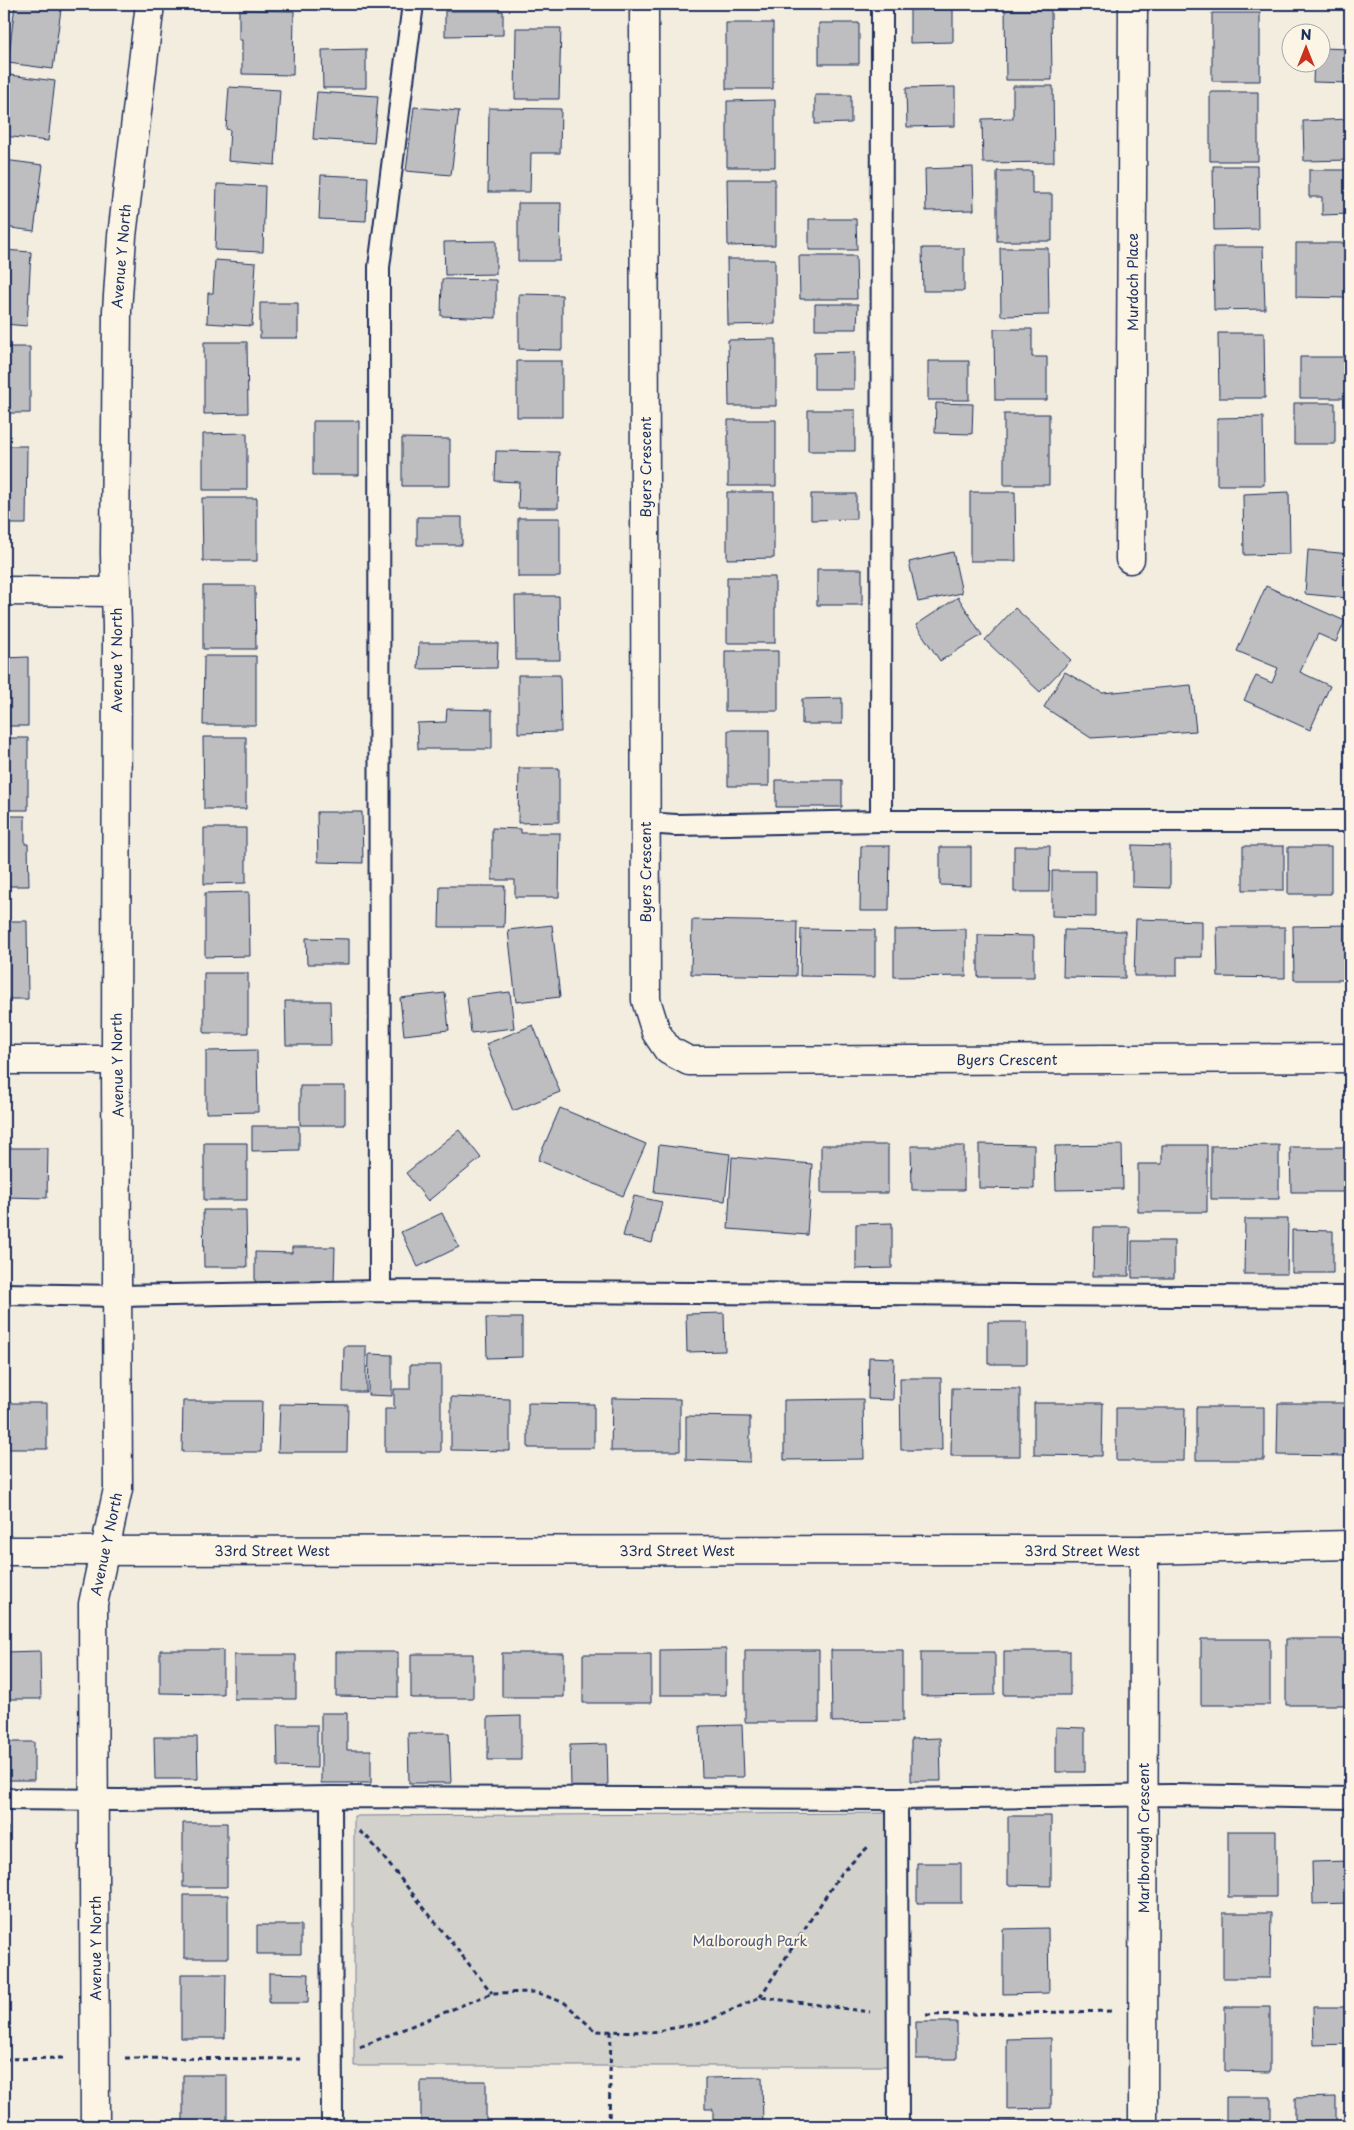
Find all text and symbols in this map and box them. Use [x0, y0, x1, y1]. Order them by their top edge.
north arrow [1282, 22, 1332, 72]
text: N [1300, 24, 1312, 45]
street label: Avenue Y North [106, 203, 136, 309]
street label: Murdoch Place [1122, 233, 1143, 331]
street label: Byers Crescent [635, 416, 656, 517]
street label: Avenue Y North [106, 608, 127, 712]
street label: Byers Crescent [635, 821, 656, 922]
street label: Avenue Y North [106, 1012, 128, 1118]
street label: Byers Crescent [957, 1049, 1058, 1070]
street label: Avenue Y North [85, 1491, 127, 1597]
street label: 33rd Street West [214, 1540, 330, 1561]
street label: 33rd Street West [619, 1540, 735, 1561]
street label: 33rd Street West [1024, 1540, 1140, 1561]
street label: Marlborough Crescent [1133, 1763, 1154, 1913]
street label: Avenue Y North [85, 1896, 106, 2000]
park label: Malborough Park [692, 1930, 808, 1951]

